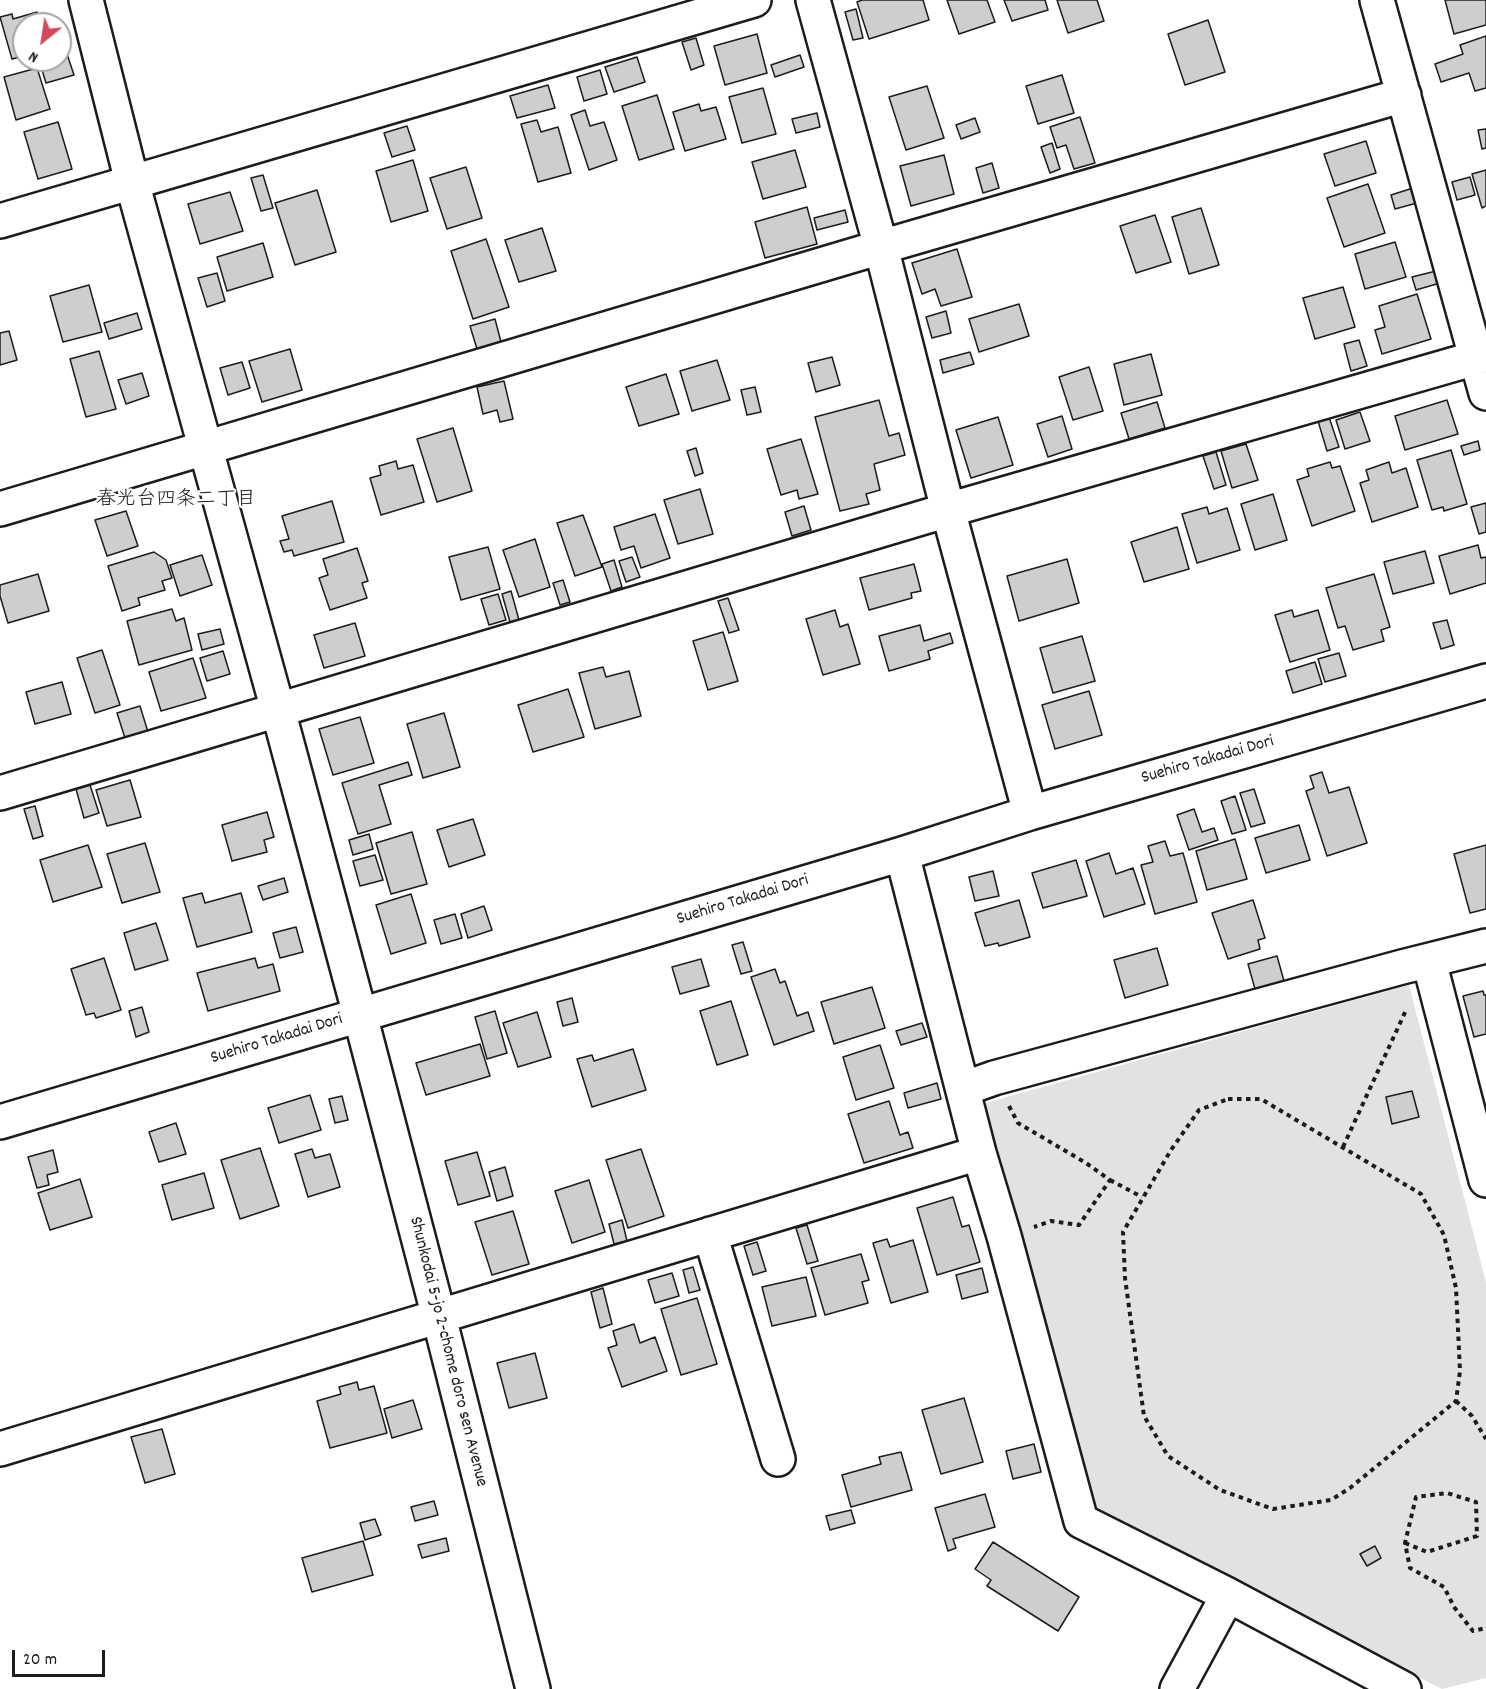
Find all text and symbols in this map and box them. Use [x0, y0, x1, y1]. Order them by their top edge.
north arrow [12, 12, 72, 72]
text: N [25, 44, 43, 68]
district label: 春光台四条二丁目 [96, 489, 256, 513]
street label: Suehiro Takadai Dori [1139, 732, 1277, 790]
street label: Suehiro Takadai Dori [674, 871, 812, 931]
street label: Suehiro Takadai Dori [208, 1010, 346, 1070]
street label: Shunkodai 5-jo 2-chome doro sen Avenue [403, 1215, 491, 1489]
scale bar [15, 1638, 108, 1676]
text: 20 m [23, 1648, 57, 1673]

